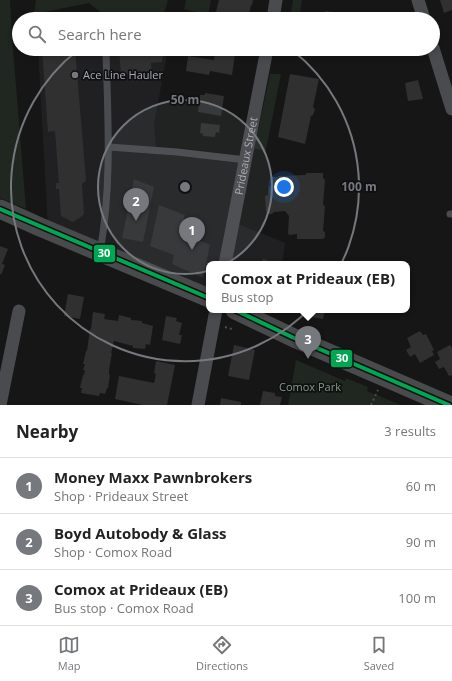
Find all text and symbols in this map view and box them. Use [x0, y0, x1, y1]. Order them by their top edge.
search box [12, 12, 440, 56]
icon: search [26, 23, 48, 45]
text: Search here [58, 24, 142, 44]
place label: Ace Line Hauler [83, 67, 163, 82]
marker: Ace Line Hauler [70, 70, 80, 80]
text: 50 m [171, 91, 199, 108]
street label: Prideaux Street [231, 116, 261, 196]
your location [274, 177, 294, 197]
text: 100 m [341, 178, 377, 195]
centre of rings [178, 180, 192, 194]
pin: 2 [123, 188, 149, 221]
pin: 1 [179, 217, 205, 250]
line badge: 30 [93, 244, 116, 263]
text: 30 [98, 245, 110, 260]
popup [206, 261, 410, 313]
text: Comox at Prideaux (EB) [221, 268, 395, 288]
text: Bus stop [221, 288, 273, 306]
pin: 3 [295, 326, 321, 359]
line badge: 30 [330, 349, 353, 368]
text: 30 [336, 350, 348, 365]
park label: Comox Park [279, 379, 341, 394]
text: Nearby [16, 420, 78, 443]
text: 3 results [384, 422, 436, 440]
text: Money Maxx Pawnbrokers [54, 467, 252, 487]
text: 1 [25, 477, 33, 495]
text: 60 m [406, 477, 436, 495]
text: Shop · Prideaux Street [54, 487, 188, 505]
text: Boyd Autobody & Glass [54, 523, 227, 543]
text: 2 [25, 533, 33, 551]
text: 90 m [406, 533, 436, 551]
text: Shop · Comox Road [54, 543, 172, 561]
text: Comox at Prideaux (EB) [54, 579, 228, 599]
text: 3 [25, 589, 33, 607]
text: 100 m [398, 589, 436, 607]
text: Bus stop · Comox Road [54, 599, 194, 617]
tab: Map [58, 634, 81, 673]
tab: Directions [196, 634, 248, 673]
tab: Saved [364, 634, 394, 673]

